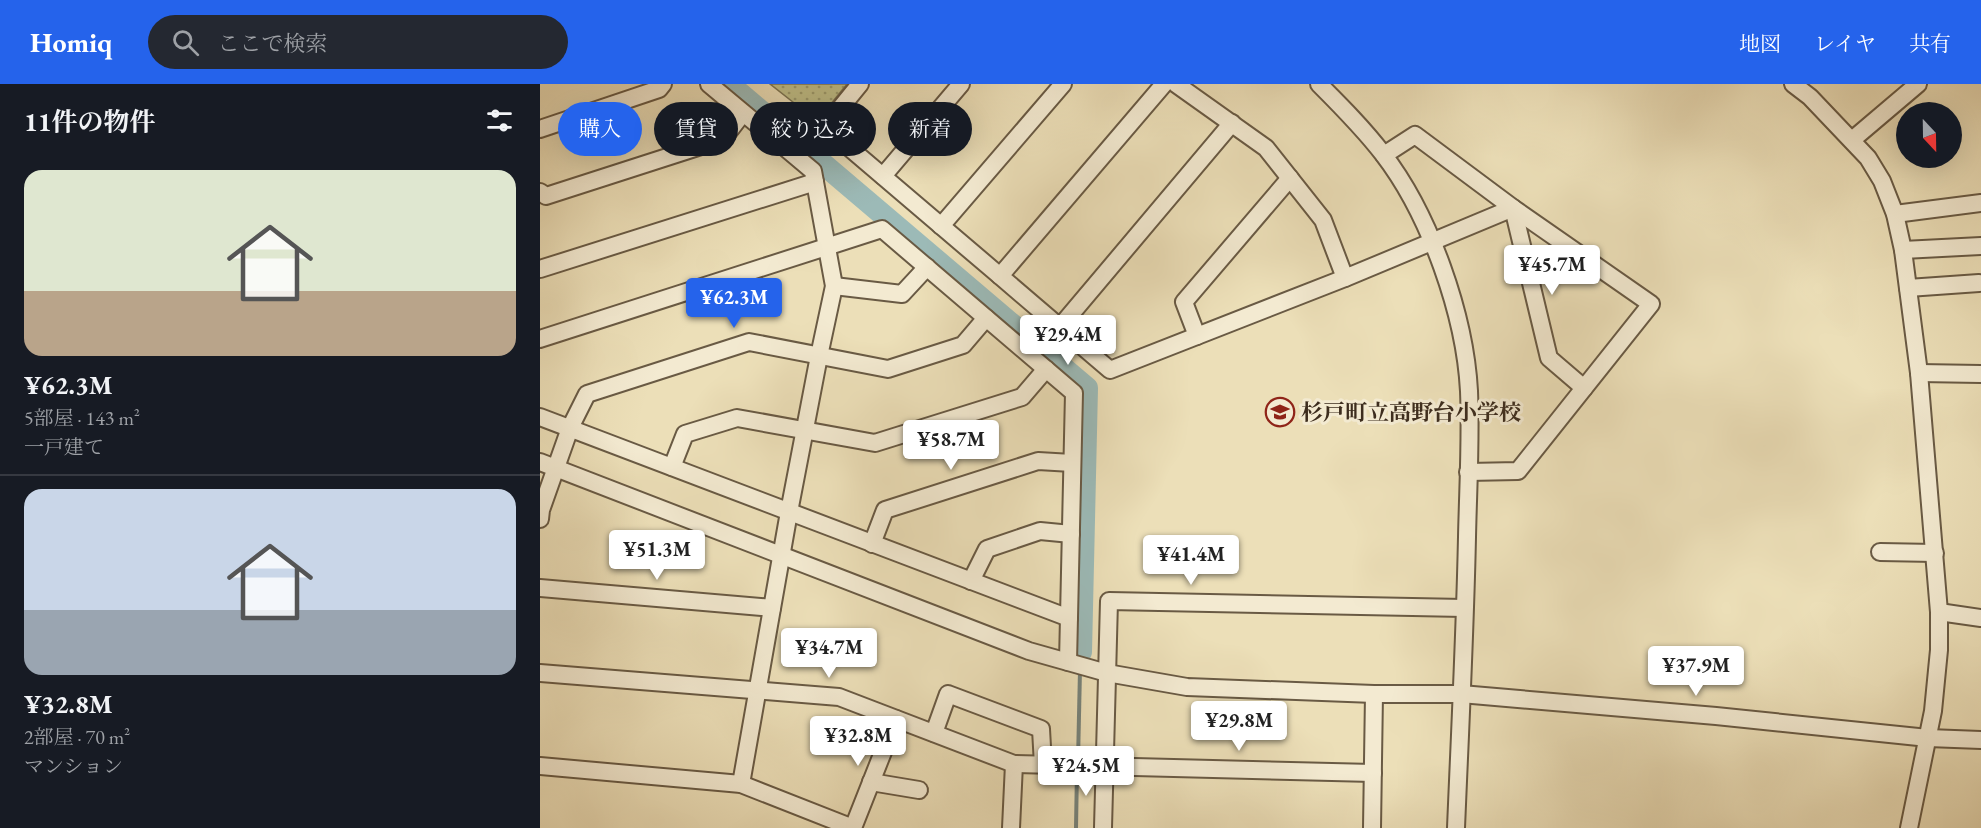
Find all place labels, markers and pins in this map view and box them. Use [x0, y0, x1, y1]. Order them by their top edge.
pin: ¥45.7M [1503, 245, 1601, 296]
pin: ¥62.3M [685, 278, 783, 329]
pin: ¥29.4M [1019, 315, 1117, 366]
school or university icon: 杉戸町立高野台小学校 [1264, 396, 1296, 428]
place label: 杉戸町立高野台小学校 [1301, 398, 1521, 427]
pin: ¥58.7M [902, 420, 1000, 471]
pin: ¥51.3M [608, 530, 706, 581]
pin: ¥41.4M [1142, 535, 1240, 586]
pin: ¥34.7M [780, 628, 878, 679]
pin: ¥37.9M [1647, 646, 1745, 697]
pin: ¥29.8M [1190, 701, 1288, 752]
pin: ¥32.8M [809, 716, 907, 767]
pin: ¥24.5M [1037, 746, 1135, 797]

